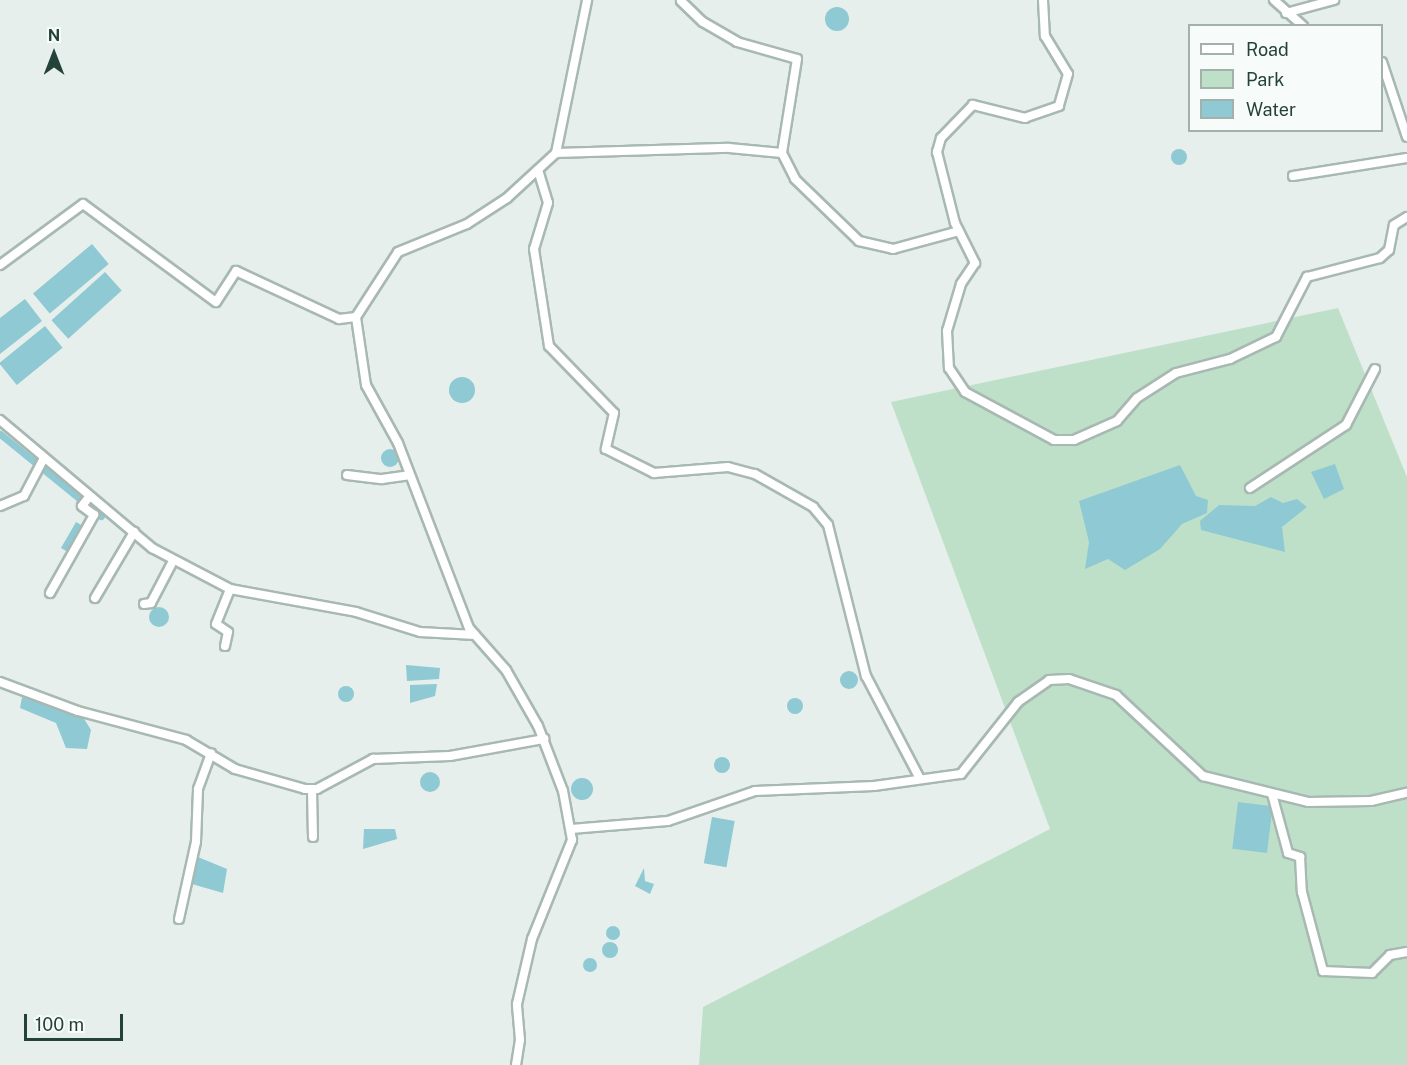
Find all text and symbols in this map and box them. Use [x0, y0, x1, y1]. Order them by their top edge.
north arrow [24, 24, 84, 84]
legend [1188, 24, 1383, 132]
text: N [48, 26, 60, 45]
text: Road [1246, 39, 1289, 60]
text: Park [1246, 69, 1284, 90]
text: Water [1246, 99, 1296, 120]
scale bar [27, 1002, 126, 1040]
text: 100 m [35, 1014, 84, 1035]

